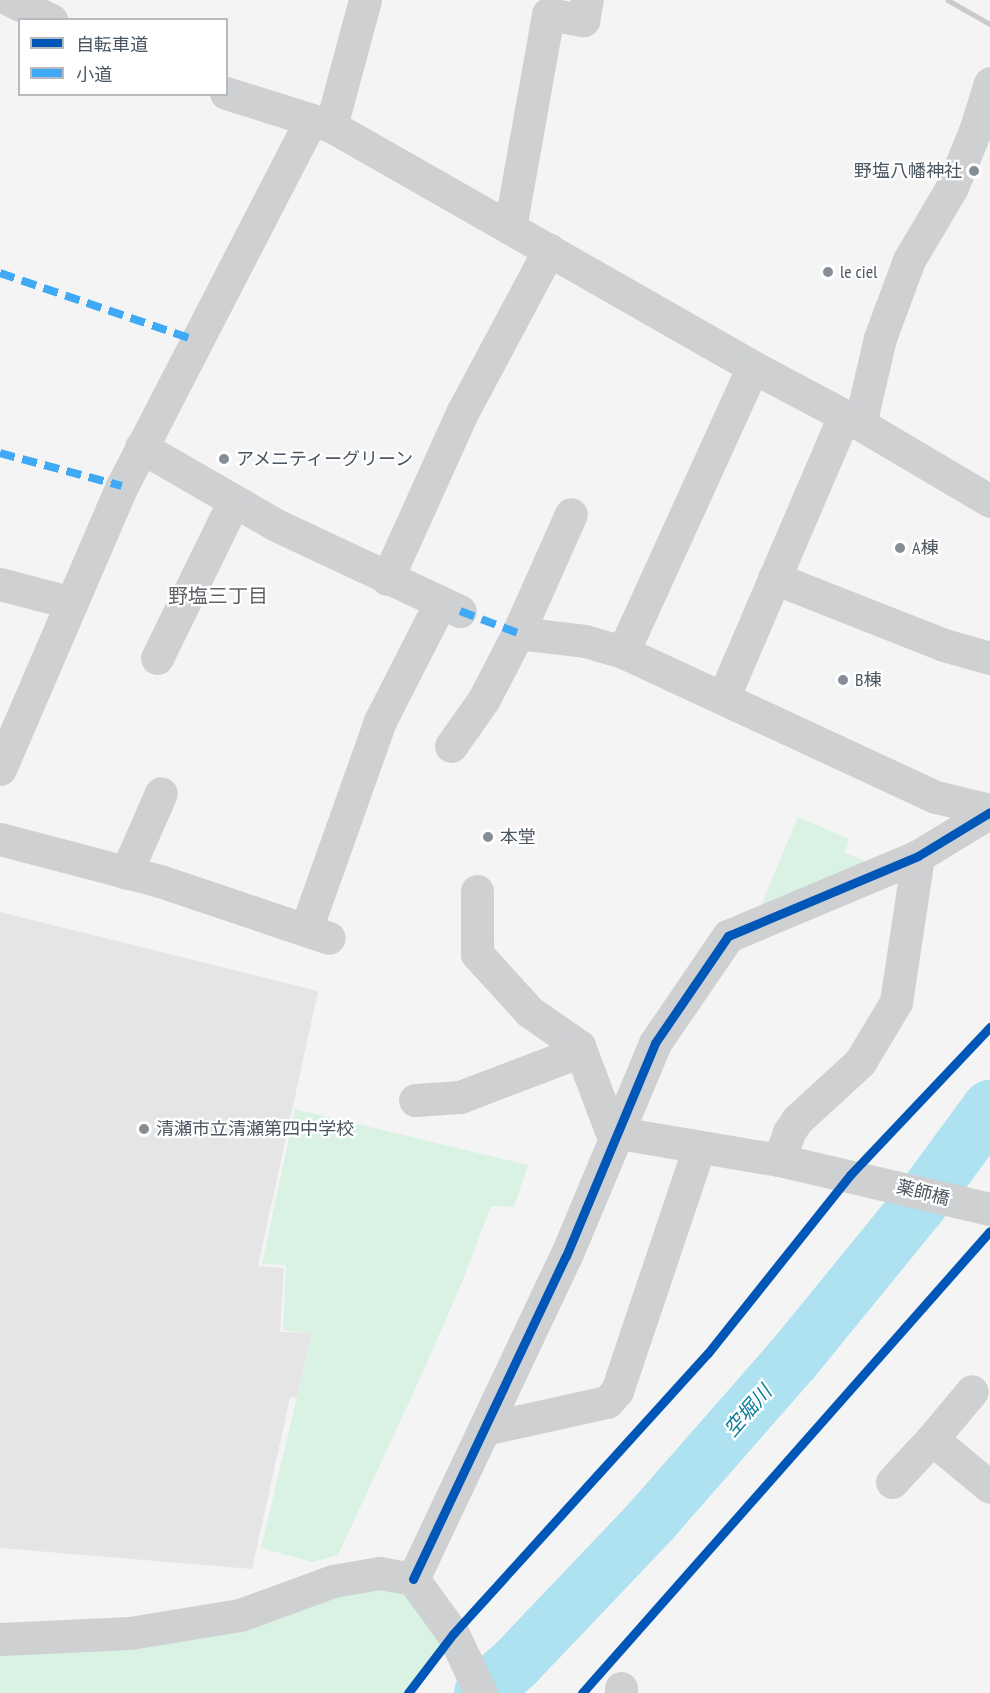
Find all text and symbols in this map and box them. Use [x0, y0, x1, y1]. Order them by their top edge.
legend [18, 18, 228, 96]
text: 自転車道 [76, 33, 148, 56]
text: 小道 [76, 63, 112, 86]
place label: 野塩八幡神社 [854, 160, 962, 182]
marker: 野塩八幡神社 [967, 164, 981, 178]
place label: le ciel [840, 261, 877, 283]
marker: le ciel [821, 265, 835, 279]
place label: アメニティーグリーン [236, 448, 416, 470]
marker: アメニティーグリーン [217, 452, 231, 466]
place label: A棟 [912, 537, 939, 559]
marker: A棟 [893, 541, 907, 555]
district label: 野塩三丁目 [168, 584, 268, 608]
place label: B棟 [855, 669, 881, 691]
marker: B棟 [836, 673, 850, 687]
place label: 本堂 [500, 826, 536, 848]
marker: 本堂 [481, 830, 495, 844]
place label: 清瀬市立清瀬第四中学校 [156, 1118, 354, 1140]
marker: 清瀬市立清瀬第四中学校 [137, 1122, 151, 1136]
street label: 薬師橋 [894, 1176, 952, 1210]
water label: 空堀川 [719, 1380, 777, 1442]

